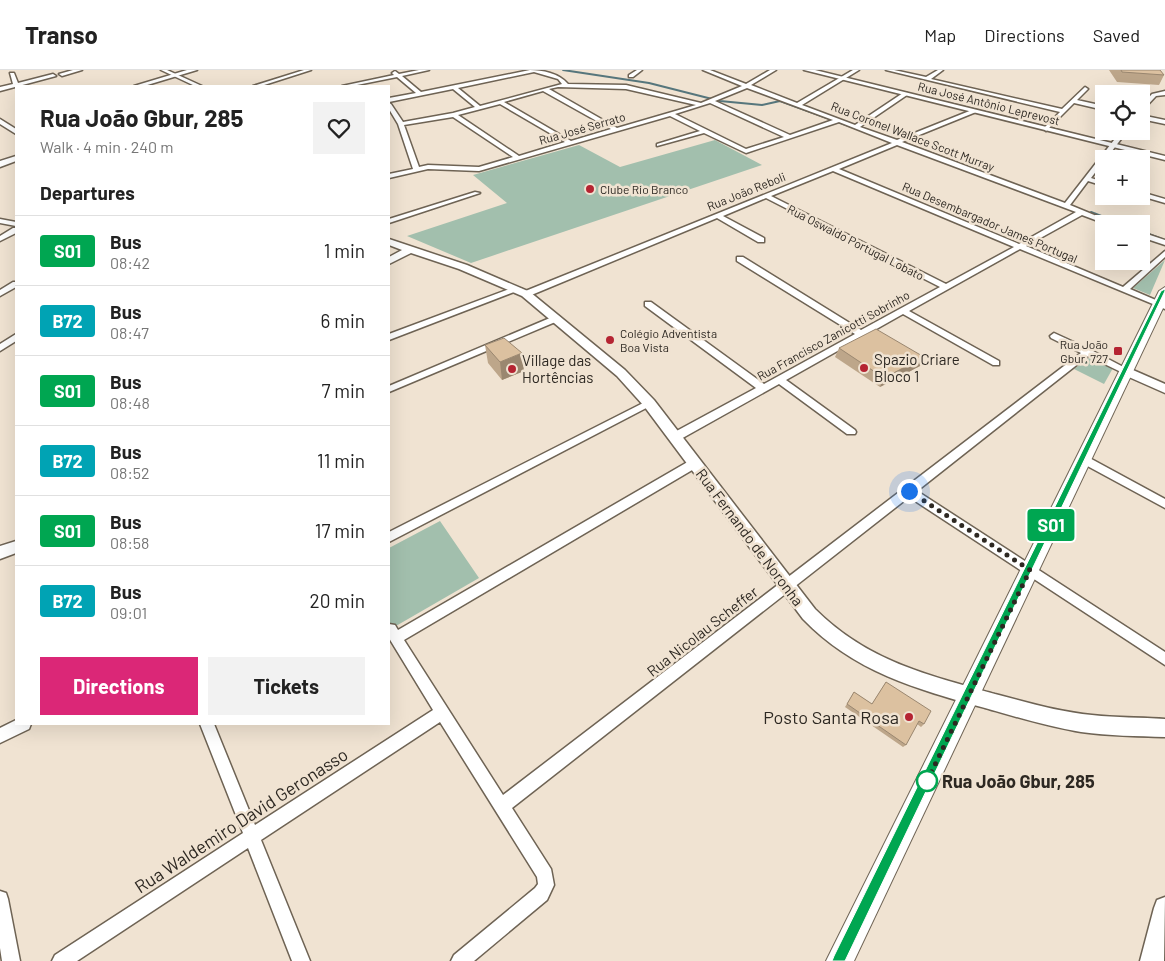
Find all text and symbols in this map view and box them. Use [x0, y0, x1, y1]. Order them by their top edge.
text: Transo [25, 20, 98, 49]
text: Map [924, 24, 956, 46]
text: Directions [984, 24, 1065, 46]
text: Saved [1093, 24, 1140, 46]
street label: Rua José Antônio Leprevost [917, 79, 1061, 127]
map controls [1095, 85, 1150, 270]
button: locate [1095, 85, 1150, 140]
street label: Rua Coronel Wallace Scott Murray [829, 98, 997, 174]
button: heart [313, 102, 365, 154]
text: Rua João Gbur, 285 [40, 103, 244, 132]
street label: Rua José Serrato [537, 109, 627, 147]
text: Walk · 4 min · 240 m [40, 137, 174, 156]
button: + [1095, 150, 1150, 205]
street label: Rua João Reboli [705, 169, 787, 213]
street label: Rua Desembargador James Portugal [900, 179, 1080, 265]
text: Departures [40, 181, 135, 204]
place label: Clube Rio Branco [600, 182, 688, 196]
marker: Clube Rio Branco [584, 183, 596, 195]
street label: Rua Oswaldo Portugal Lobato [785, 201, 927, 283]
button: − [1095, 215, 1150, 270]
text: Bus [110, 230, 142, 253]
text: 1 min [324, 239, 365, 262]
text: S01 [54, 240, 81, 262]
text: 08:42 [110, 253, 150, 272]
street label: Rua Francisco Zanicotti Sobrinho [754, 287, 912, 383]
text: Bus [110, 300, 142, 323]
text: 6 min [321, 309, 365, 332]
text: B72 [52, 310, 83, 332]
text: 08:47 [110, 323, 149, 342]
place label: Colégio Adventista Boa Vista [620, 326, 717, 354]
marker: Colégio Adventista Boa Vista [604, 334, 616, 346]
place label: Rua João Gbur, 727 [1060, 337, 1108, 365]
marker: Rua João Gbur, 727 [1112, 345, 1124, 357]
place label: Spazio Criare Bloco 1 [874, 350, 960, 385]
place label: Village das Hortências [522, 351, 593, 386]
marker: Spazio Criare Bloco 1 [858, 362, 870, 374]
marker: Village das Hortências [506, 363, 518, 375]
text: Bus [110, 370, 142, 393]
text: 7 min [321, 379, 365, 402]
text: S01 [54, 380, 81, 402]
text: 08:48 [110, 393, 150, 412]
text: Bus [110, 440, 142, 463]
text: 11 min [317, 449, 365, 472]
text: B72 [52, 450, 83, 472]
text: 08:52 [110, 463, 150, 482]
street label: Rua Fernando de Noronha [692, 465, 808, 609]
your location [897, 479, 922, 504]
line badge: S01 [1022, 509, 1080, 541]
text: Bus [110, 510, 142, 533]
text: S01 [1037, 514, 1065, 536]
text: 17 min [315, 519, 365, 542]
text: S01 [54, 520, 81, 542]
text: 08:58 [110, 533, 149, 552]
text: Bus [110, 580, 142, 603]
street label: Rua Nicolau Scheffer [643, 582, 761, 680]
text: 20 min [309, 589, 365, 612]
text: B72 [52, 590, 83, 612]
text: 09:01 [110, 603, 147, 622]
button: Directions [40, 657, 198, 715]
button: Tickets [208, 657, 365, 715]
place label: Posto Santa Rosa [763, 706, 899, 728]
marker: Posto Santa Rosa [903, 711, 915, 723]
street label: Rua Waldemiro David Geronasso [130, 743, 352, 897]
marker: Rua João Gbur, 285 [916, 770, 938, 792]
place label: Rua João Gbur, 285 [942, 770, 1095, 792]

